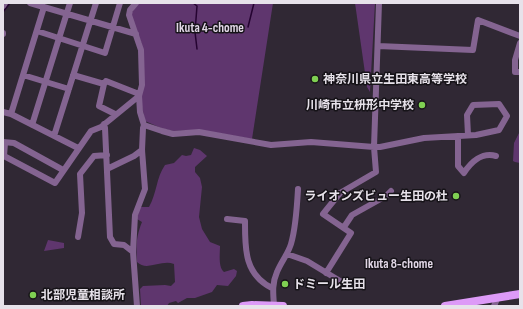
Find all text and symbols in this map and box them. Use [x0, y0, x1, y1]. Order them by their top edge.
district label: Ikuta 4-chome [176, 20, 244, 36]
place label: 神奈川県立生田東高等学校 [323, 72, 467, 87]
marker: 神奈川県立生田東高等学校 [310, 74, 320, 84]
place label: 川崎市立枡形中学校 [306, 98, 414, 113]
marker: 川崎市立枡形中学校 [417, 100, 427, 110]
place label: ライオンズビュー生田の杜 [304, 189, 448, 204]
marker: ライオンズビュー生田の杜 [451, 191, 461, 201]
district label: Ikuta 8-chome [365, 256, 433, 272]
place label: ドミール生田 [293, 277, 365, 292]
marker: ドミール生田 [280, 279, 290, 289]
place label: 北部児童相談所 [41, 288, 125, 303]
marker: 北部児童相談所 [28, 290, 38, 300]

